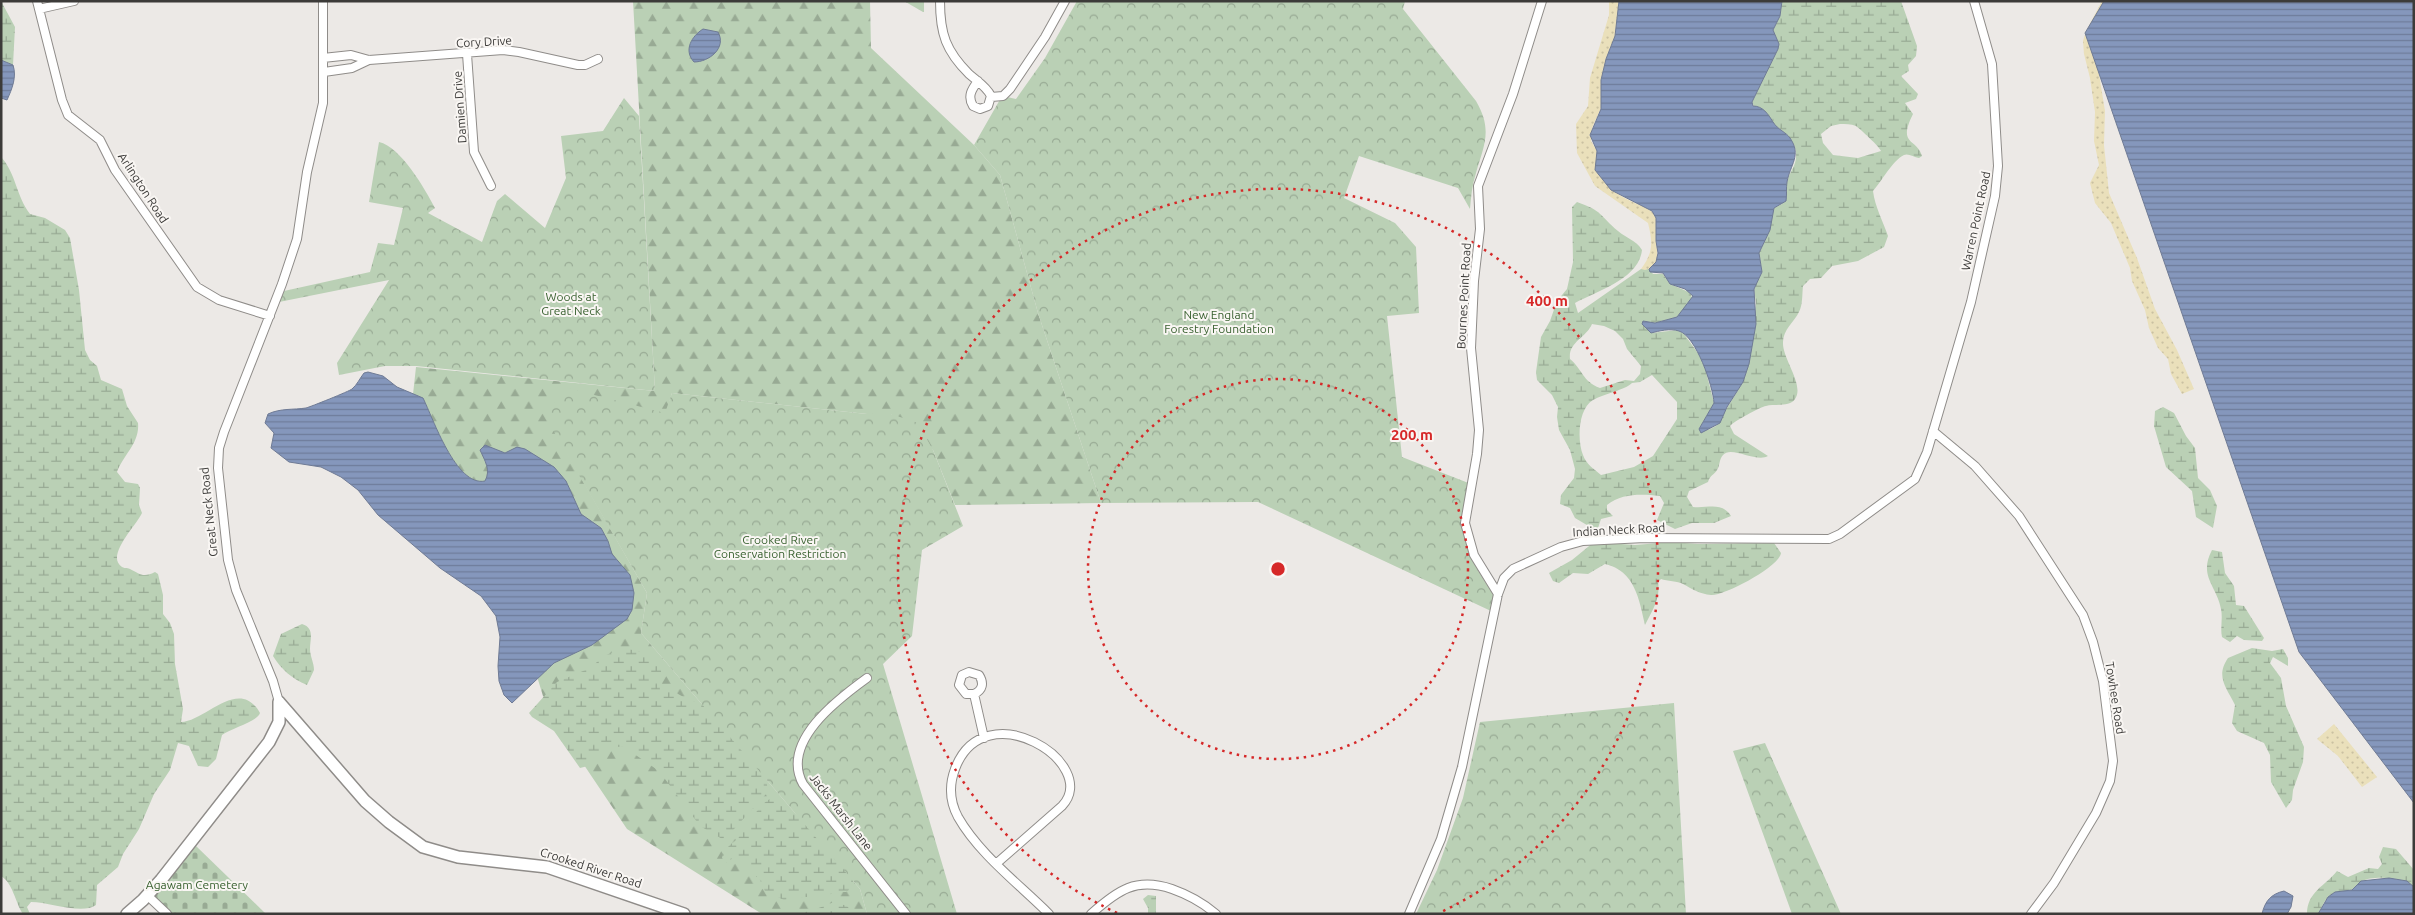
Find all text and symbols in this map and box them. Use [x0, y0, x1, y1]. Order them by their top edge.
street label: Cory Drive [456, 34, 512, 49]
street label: Damien Drive [450, 70, 469, 144]
street label: Arlington Road [116, 150, 171, 225]
street label: Warren Point Road [1959, 170, 1992, 272]
street label: Bournes Point Road [1454, 242, 1473, 349]
park label: Woods at Great Neck [541, 290, 601, 317]
text: 400 m [1526, 292, 1568, 309]
park label: New England Forestry Foundation [1164, 308, 1274, 335]
text: 200 m [1391, 426, 1433, 443]
street label: Great Neck Road [197, 467, 220, 557]
street label: Indian Neck Road [1572, 521, 1666, 538]
park label: Crooked River Conservation Restriction [714, 533, 846, 560]
centre of rings [1269, 560, 1287, 578]
street label: Towhee Road [2103, 661, 2128, 735]
street label: Jacks Marsh Lane [808, 771, 875, 852]
street label: Crooked River Road [539, 845, 644, 890]
park label: Agawam Cemetery [146, 878, 248, 891]

